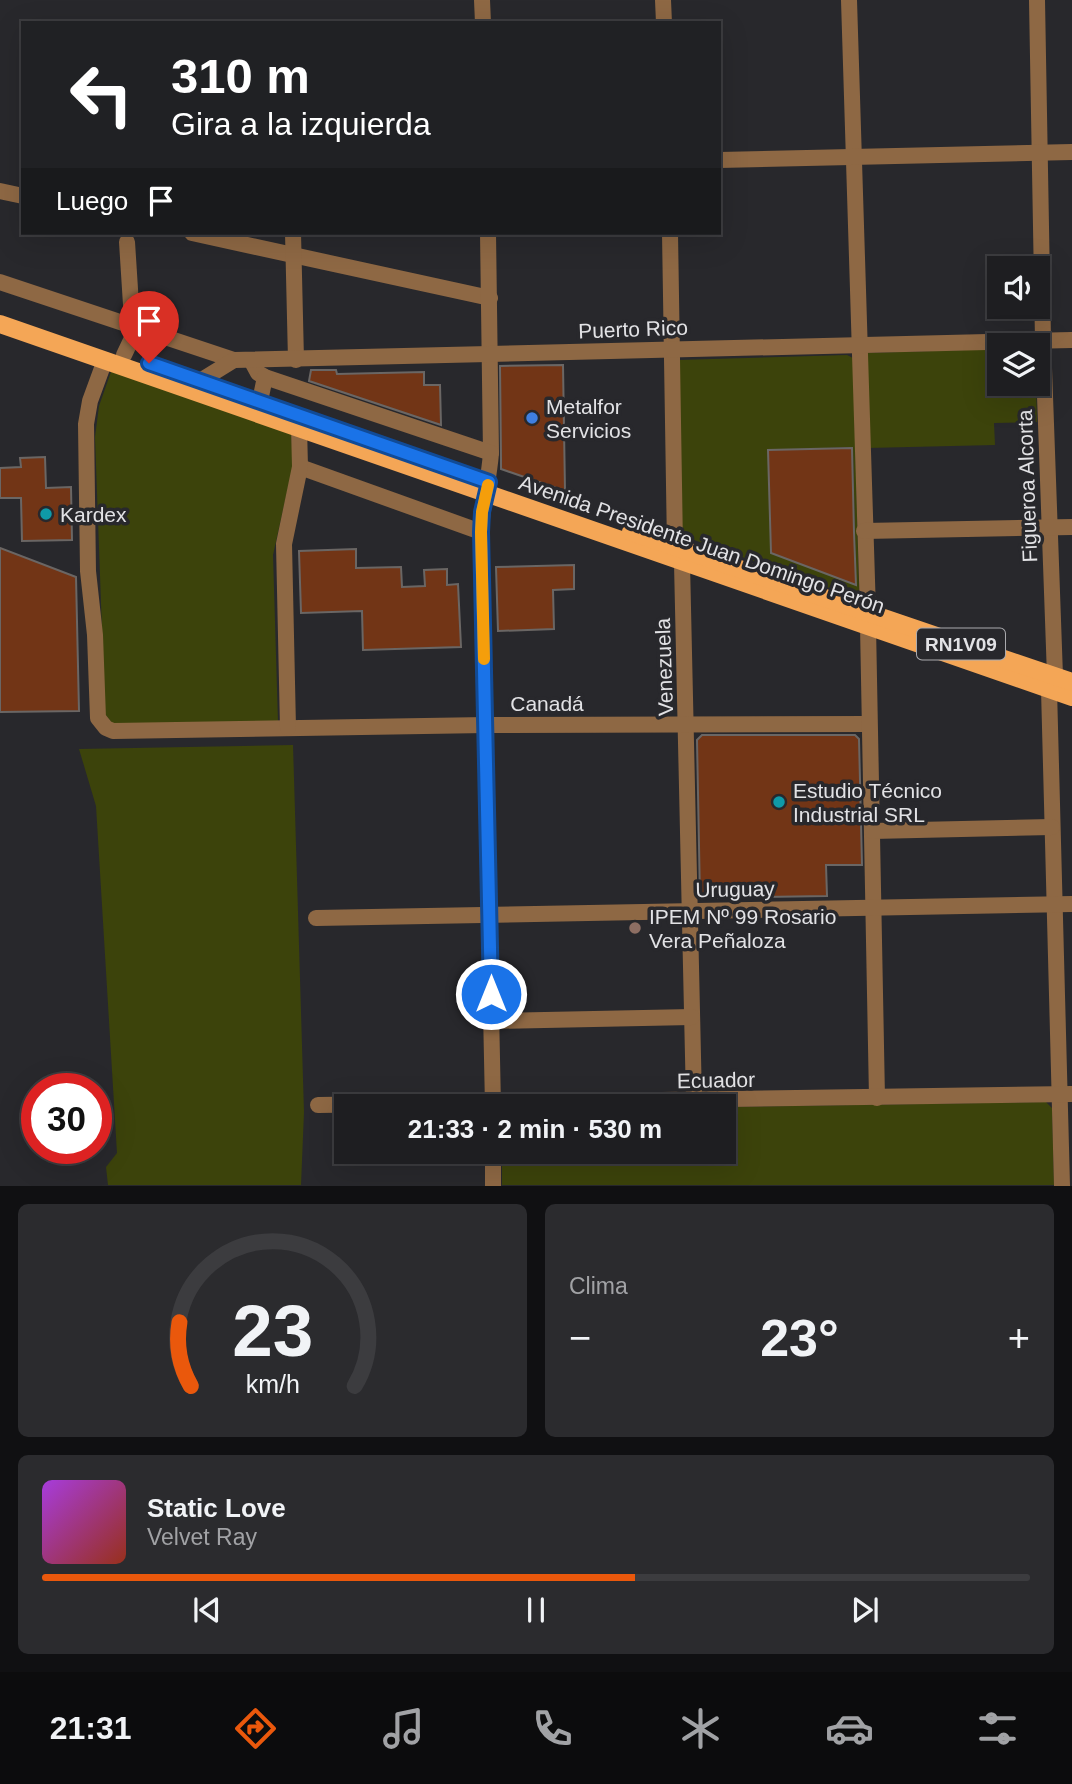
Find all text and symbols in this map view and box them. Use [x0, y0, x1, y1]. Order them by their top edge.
icon: left [56, 49, 147, 140]
text: 310 m [171, 49, 310, 103]
text: Gira a la izquierda [171, 106, 431, 142]
icon: arrive [142, 182, 180, 220]
text: Luego [56, 186, 128, 216]
map controls [987, 256, 1050, 396]
button: sound [987, 256, 1050, 319]
pin [119, 291, 179, 363]
icon: arrive [130, 302, 168, 340]
street label: Puerto Rico [578, 316, 688, 342]
button: layers [987, 333, 1050, 396]
place label: Metalfor Servicios [546, 395, 631, 442]
street label: Figueroa Alcorta [1013, 409, 1041, 563]
marker: Metalfor Servicios [524, 410, 540, 426]
street label: Avenida Presidente Juan Domingo Perón [516, 470, 888, 618]
place label: Kardex [60, 503, 127, 526]
marker: Kardex [38, 506, 54, 522]
street label: Venezuela [651, 617, 677, 716]
road number: RN1V09 [917, 628, 1005, 660]
street label: Canadá [510, 692, 584, 715]
place label: Estudio Técnico Industrial SRL [793, 779, 942, 826]
marker: Estudio Técnico Industrial SRL [771, 794, 787, 810]
street label: Uruguay [695, 877, 775, 901]
place label: IPEM Nº 99 Rosario Vera Peñaloza [649, 905, 836, 952]
marker: IPEM Nº 99 Rosario Vera Peñaloza [627, 920, 643, 936]
position arrow [454, 957, 528, 1031]
street label: Ecuador [677, 1068, 755, 1092]
speed limit sign: 30 [21, 1073, 112, 1164]
text: 21:33 · 2 min · 530 m [408, 1114, 662, 1144]
text: Clima [569, 1273, 628, 1299]
text: 23 [232, 1291, 313, 1372]
text: 23° [760, 1309, 839, 1367]
text: − [569, 1317, 591, 1359]
text: + [1008, 1317, 1030, 1359]
text: km/h [245, 1370, 300, 1398]
text: Static Love [147, 1493, 286, 1523]
text: Velvet Ray [147, 1524, 257, 1550]
icon: previous [188, 1591, 226, 1629]
icon: pause [517, 1591, 555, 1629]
icon: next [846, 1591, 884, 1629]
icon: directions [231, 1704, 280, 1753]
icon: music [379, 1704, 428, 1753]
icon: phone [528, 1704, 577, 1753]
icon: climate [676, 1704, 725, 1753]
icon: car [825, 1704, 874, 1753]
icon: filters [973, 1704, 1022, 1753]
text: 21:31 [50, 1710, 132, 1746]

